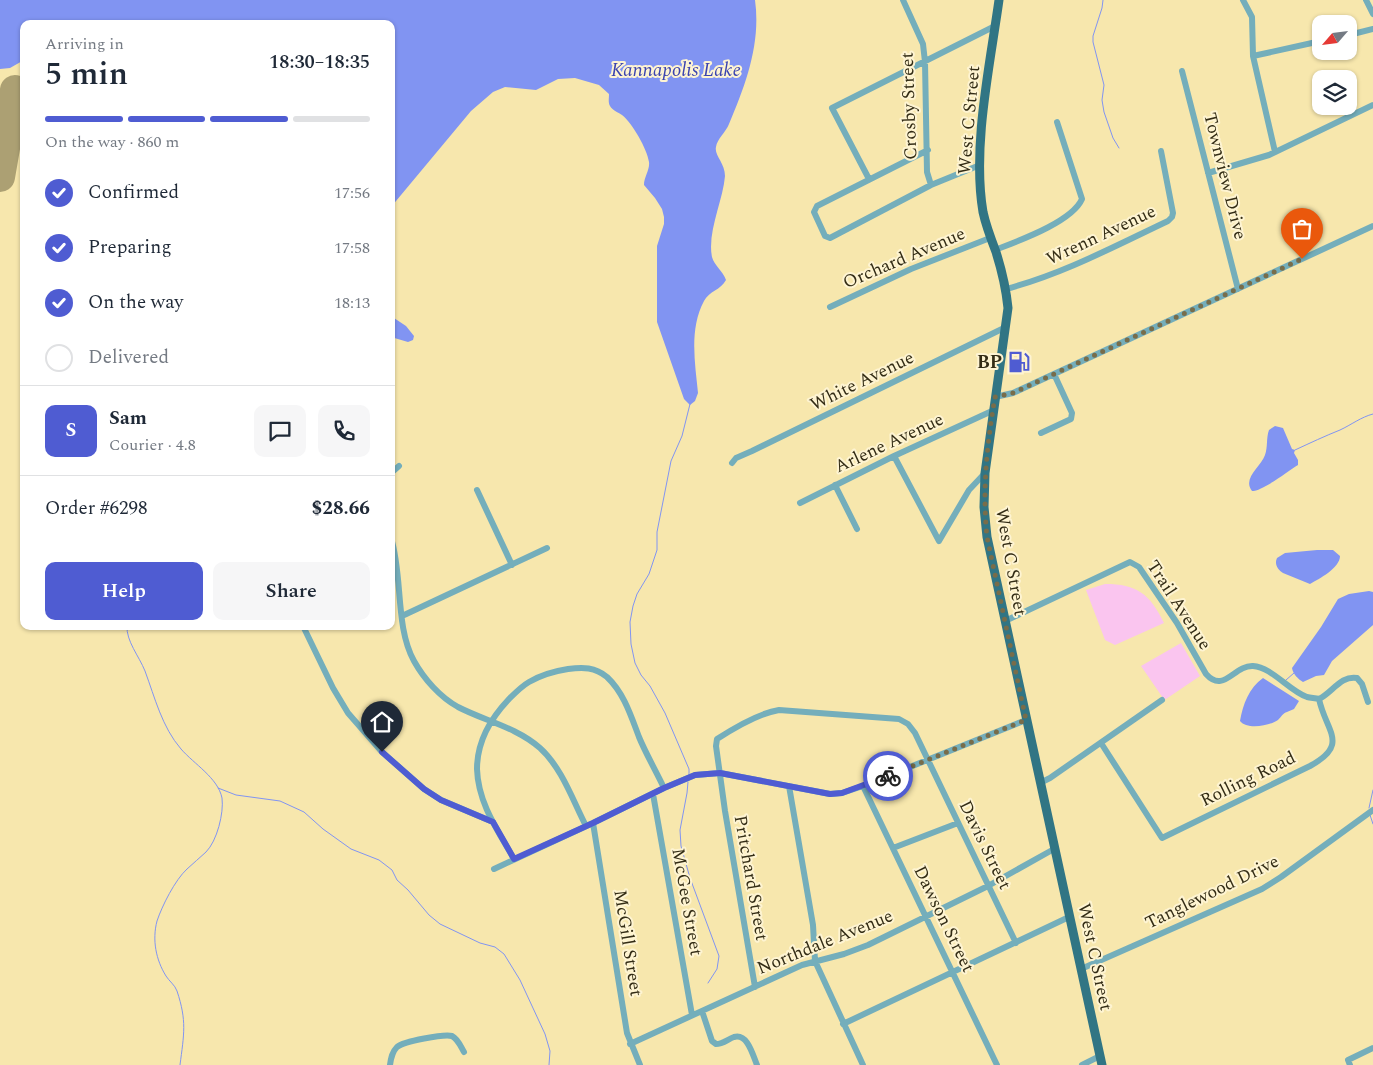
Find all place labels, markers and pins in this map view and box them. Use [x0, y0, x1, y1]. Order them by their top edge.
pin [1281, 208, 1323, 259]
place label: BP [977, 349, 1002, 376]
fuel station icon: BP [1006, 349, 1032, 375]
pin [361, 701, 403, 752]

